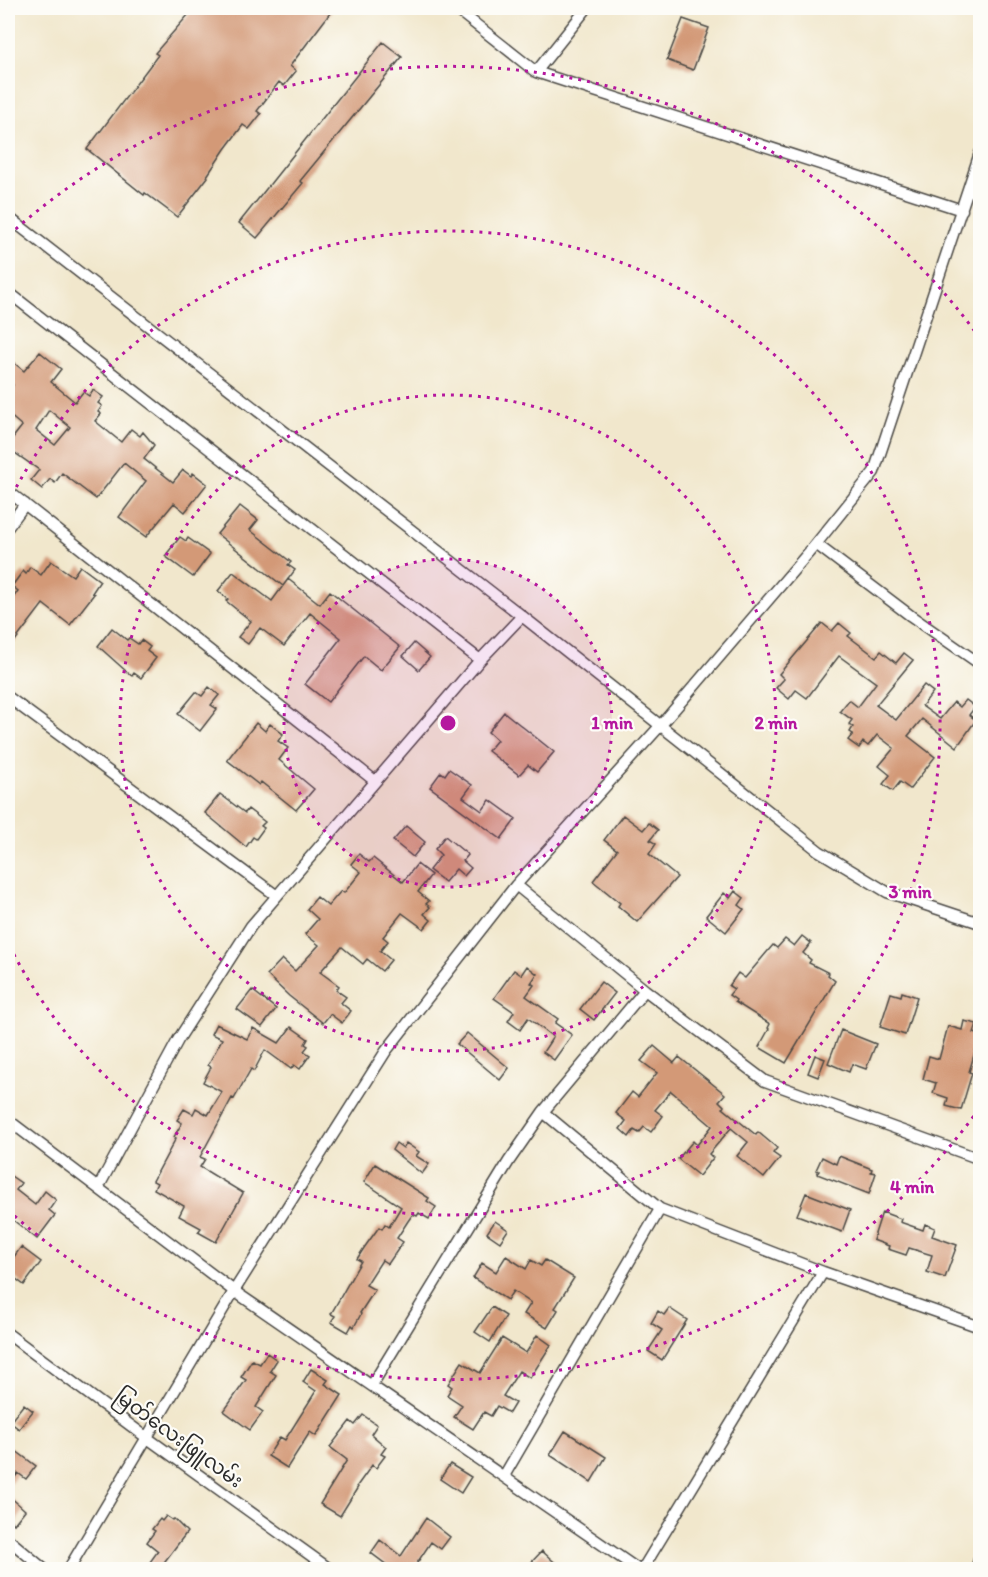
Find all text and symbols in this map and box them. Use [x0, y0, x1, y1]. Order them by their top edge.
text: 1 min [591, 712, 633, 734]
text: 2 min [755, 712, 798, 734]
centre of rings [438, 713, 458, 733]
text: 3 min [888, 881, 932, 903]
text: 4 min [890, 1176, 935, 1198]
street label: မြတ်လေးဖြူလမ်း [108, 1382, 249, 1496]

